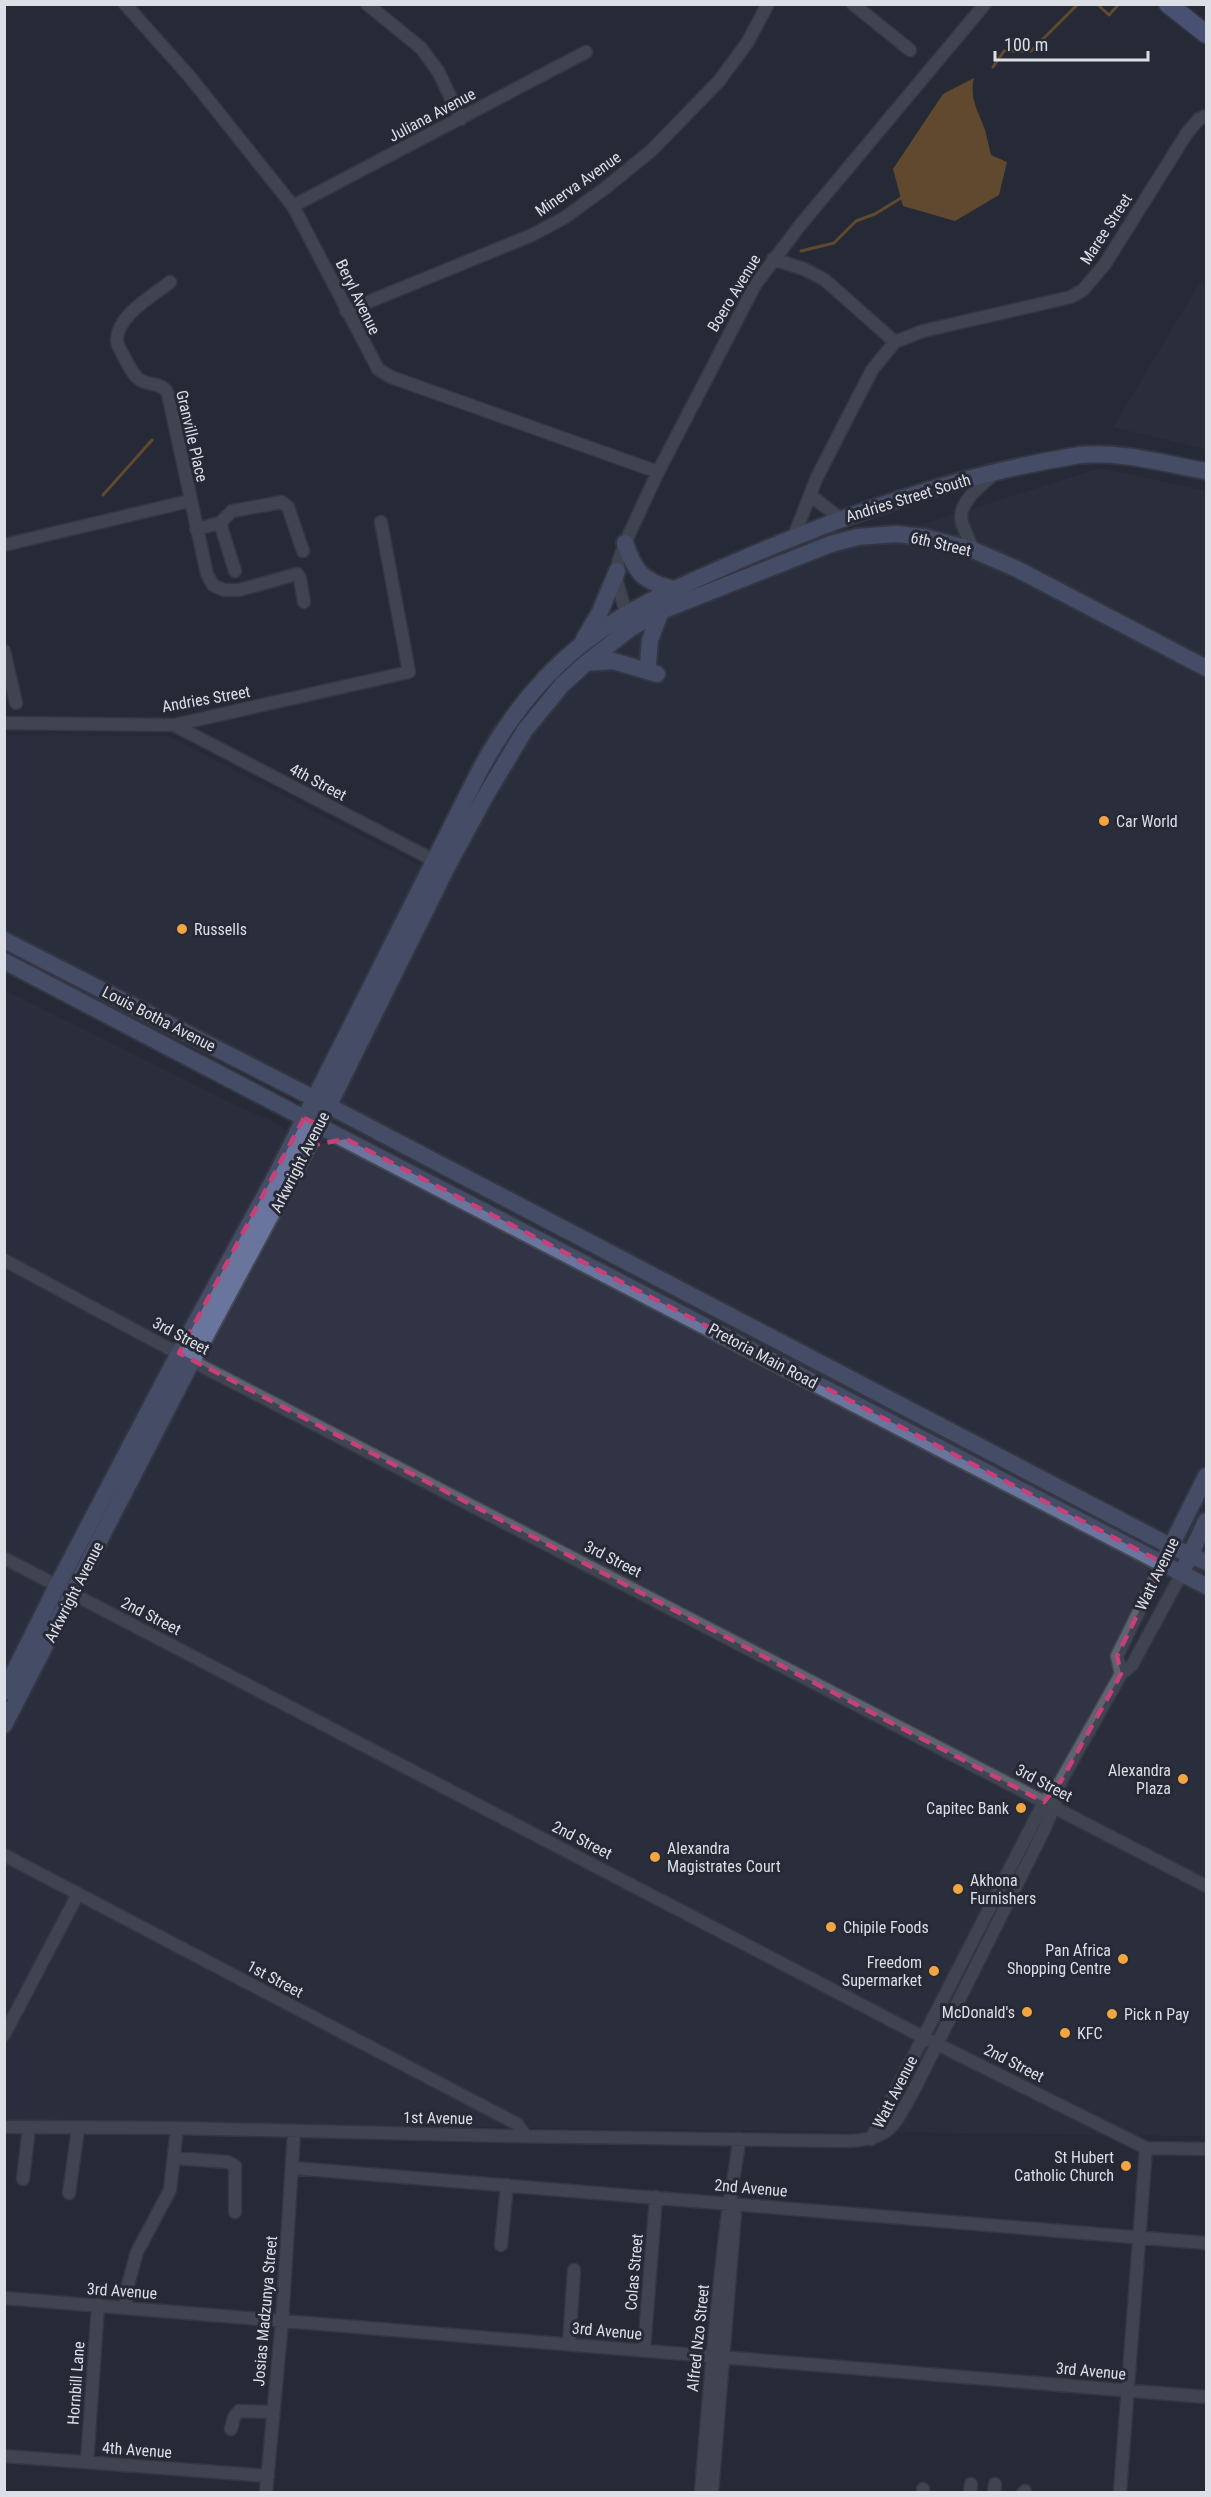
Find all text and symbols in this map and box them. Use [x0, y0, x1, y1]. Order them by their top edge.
scale bar [995, 24, 1148, 62]
text: 100 m [1004, 34, 1048, 55]
street label: Juliana Avenue [385, 84, 479, 146]
street label: Minerva Avenue [532, 147, 624, 221]
street label: Maree Street [1076, 190, 1136, 268]
street label: Boero Avenue [704, 251, 764, 335]
street label: Beryl Avenue [332, 256, 384, 338]
street label: Granville Place [172, 388, 212, 484]
street label: Andries Street South [843, 470, 973, 526]
street label: 6th Street [909, 528, 973, 560]
street label: Andries Street [160, 682, 252, 716]
street label: 4th Street [286, 759, 350, 805]
place label: Car World [1116, 812, 1178, 831]
marker: Car World [1097, 814, 1111, 828]
place label: Russells [194, 920, 247, 939]
marker: Russells [175, 922, 189, 936]
street label: Louis Botha Avenue [99, 982, 219, 1056]
street label: Arkwright Avenue [266, 1109, 334, 1215]
street label: 3rd Street [149, 1313, 213, 1359]
street label: Pretoria Main Road [705, 1319, 821, 1393]
street label: Watt Avenue [1131, 1534, 1183, 1614]
street label: 3rd Street [581, 1537, 645, 1582]
street label: Arkwright Avenue [40, 1539, 108, 1645]
street label: 2nd Street [118, 1593, 184, 1639]
street label: 3rd Street [1012, 1760, 1076, 1806]
place label: Alexandra Plaza [1108, 1761, 1171, 1798]
marker: Alexandra Plaza [1176, 1772, 1190, 1786]
place label: Capitec Bank [926, 1799, 1010, 1818]
marker: Capitec Bank [1014, 1801, 1028, 1815]
street label: 2nd Street [549, 1817, 615, 1863]
place label: Alexandra Magistrates Court [667, 1839, 781, 1876]
marker: Alexandra Magistrates Court [648, 1850, 662, 1864]
place label: Akhona Furnishers [970, 1871, 1036, 1908]
marker: Akhona Furnishers [951, 1882, 965, 1896]
place label: Chipile Foods [843, 1918, 929, 1937]
marker: Chipile Foods [824, 1920, 838, 1934]
place label: Pan Africa Shopping Centre [1007, 1941, 1111, 1978]
marker: Pan Africa Shopping Centre [1116, 1952, 1130, 1966]
place label: Freedom Supermarket [842, 1953, 922, 1990]
street label: 1st Street [244, 1956, 307, 2002]
marker: Freedom Supermarket [927, 1964, 941, 1978]
place label: McDonald's [942, 2003, 1015, 2022]
marker: McDonald's [1020, 2005, 1034, 2019]
place label: Pick n Pay [1124, 2005, 1190, 2024]
marker: Pick n Pay [1105, 2007, 1119, 2021]
place label: KFC [1077, 2024, 1103, 2043]
marker: KFC [1058, 2026, 1072, 2040]
street label: 2nd Street [981, 2040, 1047, 2086]
street label: Watt Avenue [869, 2053, 921, 2131]
street label: 1st Avenue [403, 2108, 473, 2128]
place label: St Hubert Catholic Church [1014, 2148, 1114, 2185]
marker: St Hubert Catholic Church [1119, 2159, 1133, 2173]
street label: 2nd Avenue [714, 2175, 788, 2201]
street label: Colas Street [621, 2233, 647, 2311]
street label: Josias Madzunya Street [249, 2235, 281, 2387]
street label: 3rd Avenue [86, 2279, 158, 2303]
street label: Alfred Nzo Street [683, 2283, 713, 2393]
street label: 3rd Avenue [571, 2318, 643, 2344]
street label: Hornbill Lane [64, 2341, 88, 2425]
street label: 3rd Avenue [1055, 2358, 1127, 2384]
street label: 4th Avenue [101, 2438, 173, 2462]

